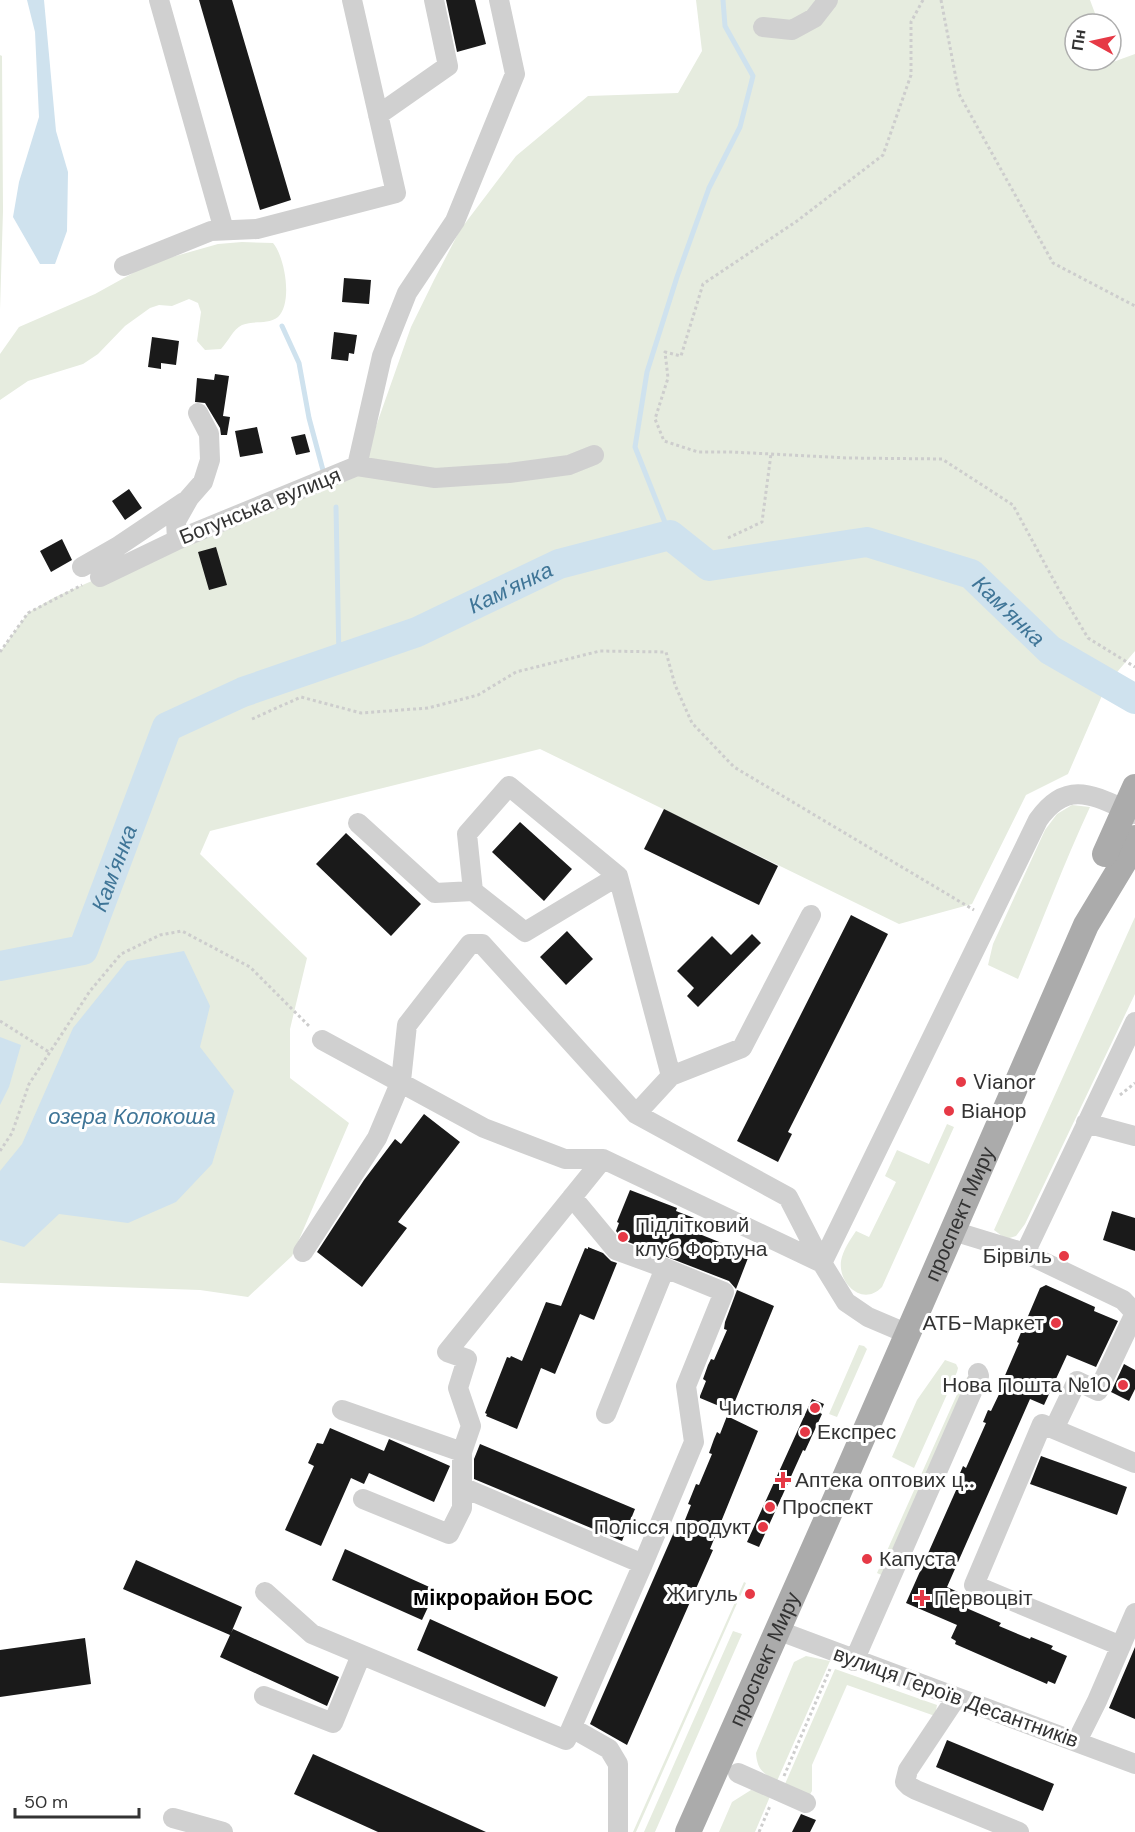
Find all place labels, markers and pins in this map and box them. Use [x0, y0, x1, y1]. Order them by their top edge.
place label: Vianor [973, 1068, 1036, 1096]
marker: Vianor [954, 1075, 968, 1089]
place label: Віанор [961, 1097, 1026, 1125]
marker: Віанор [942, 1104, 956, 1118]
place label: Підлітковий клуб Фортуна [635, 1211, 768, 1263]
marker: Підлітковий клуб Фортуна [616, 1230, 630, 1244]
place label: Бірвіль [983, 1242, 1052, 1270]
marker: Бірвіль [1057, 1249, 1071, 1263]
place label: АТБ-Маркет [923, 1309, 1044, 1337]
marker: АТБ-Маркет [1049, 1316, 1063, 1330]
place label: Нова Пошта №10 [942, 1371, 1111, 1399]
marker: Нова Пошта №10 [1116, 1378, 1130, 1392]
place label: Чистюля [718, 1394, 803, 1422]
marker: Чистюля [808, 1401, 822, 1415]
place label: Експрес [817, 1418, 896, 1446]
marker: Експрес [798, 1425, 812, 1439]
place label: Аптека оптових ц‥ [795, 1466, 975, 1494]
marker: Аптека оптових ц‥ [776, 1473, 790, 1487]
place label: Проспект [782, 1493, 873, 1521]
marker: Проспект [763, 1500, 777, 1514]
place label: Полісся продукт [594, 1513, 751, 1541]
marker: Полісся продукт [756, 1520, 770, 1534]
place label: Капуста [879, 1545, 956, 1573]
marker: Капуста [860, 1552, 874, 1566]
place label: Жигуль [666, 1580, 738, 1608]
place label: Первоцвіт [934, 1584, 1033, 1612]
marker: Жигуль [743, 1587, 757, 1601]
marker: Первоцвіт [915, 1591, 929, 1605]

